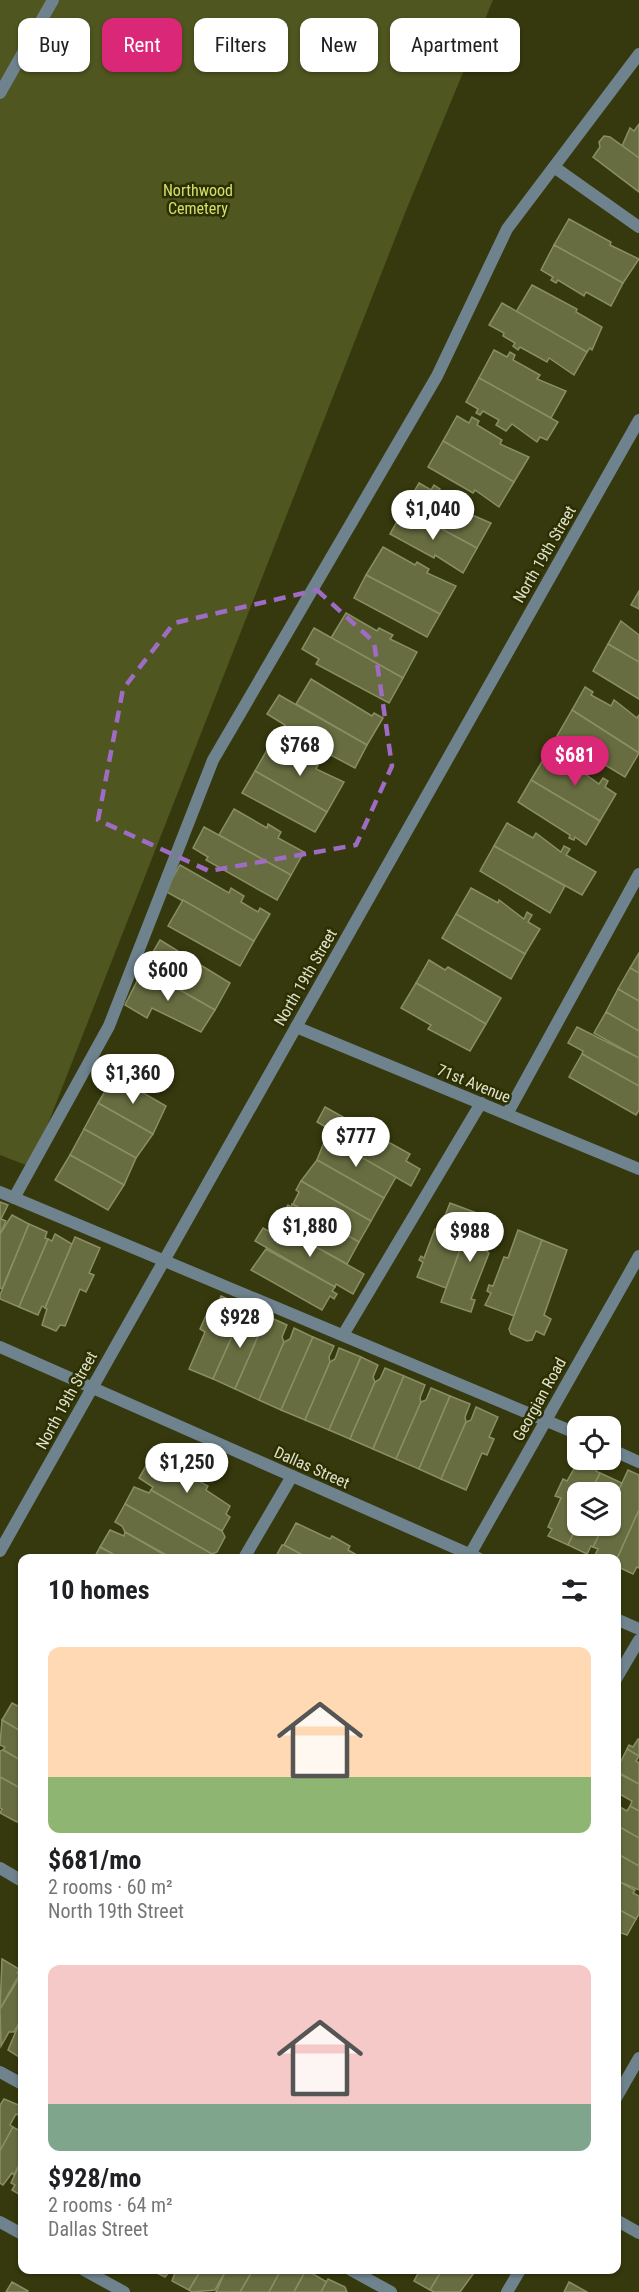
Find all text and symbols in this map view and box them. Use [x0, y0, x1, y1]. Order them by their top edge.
chip: Buy [18, 18, 90, 72]
chip: Rent [102, 18, 182, 72]
chip: Filters [194, 18, 288, 72]
chip: New [300, 18, 378, 72]
chip: Apartment [390, 18, 520, 72]
park label: Northwood Cemetery [163, 181, 233, 218]
pin: $1,040 [384, 490, 482, 541]
text: $1,040 [405, 497, 461, 521]
street label: North 19th Street [509, 502, 580, 606]
pin: $768 [264, 726, 336, 777]
text: $768 [280, 733, 320, 757]
pin: $681 [539, 736, 611, 787]
text: $681 [555, 743, 595, 767]
street label: North 19th Street [270, 925, 341, 1029]
pin: $600 [132, 951, 204, 1002]
text: $600 [148, 958, 188, 982]
pin: $1,360 [84, 1054, 182, 1105]
street label: 71st Avenue [434, 1060, 513, 1107]
text: $1,360 [105, 1061, 161, 1085]
pin: $777 [320, 1117, 392, 1168]
text: $777 [336, 1124, 376, 1148]
pin: $1,880 [261, 1207, 359, 1258]
pin: $988 [434, 1212, 506, 1263]
text: $1,880 [282, 1214, 338, 1238]
text: $988 [450, 1219, 490, 1243]
pin: $928 [204, 1298, 276, 1349]
text: $928 [220, 1305, 260, 1329]
street label: North 19th Street [32, 1348, 101, 1452]
street label: Georgian Road [509, 1354, 570, 1444]
map controls [567, 1416, 621, 1536]
button: locate [567, 1416, 621, 1470]
street label: Dallas Street [271, 1442, 353, 1493]
pin: $1,250 [138, 1443, 236, 1494]
text: $1,250 [159, 1450, 215, 1474]
button: layers [567, 1482, 621, 1536]
icon: filters [558, 1574, 591, 1607]
text: 10 homes [48, 1575, 150, 1605]
icon: home [266, 1686, 374, 1794]
text: $681/mo [48, 1845, 141, 1875]
text: 2 rooms · 60 m² [48, 1875, 173, 1899]
text: North 19th Street [48, 1899, 184, 1923]
icon: home [266, 2004, 374, 2112]
text: $928/mo [48, 2163, 141, 2193]
text: 2 rooms · 64 m² [48, 2193, 173, 2217]
text: Dallas Street [48, 2217, 148, 2241]

